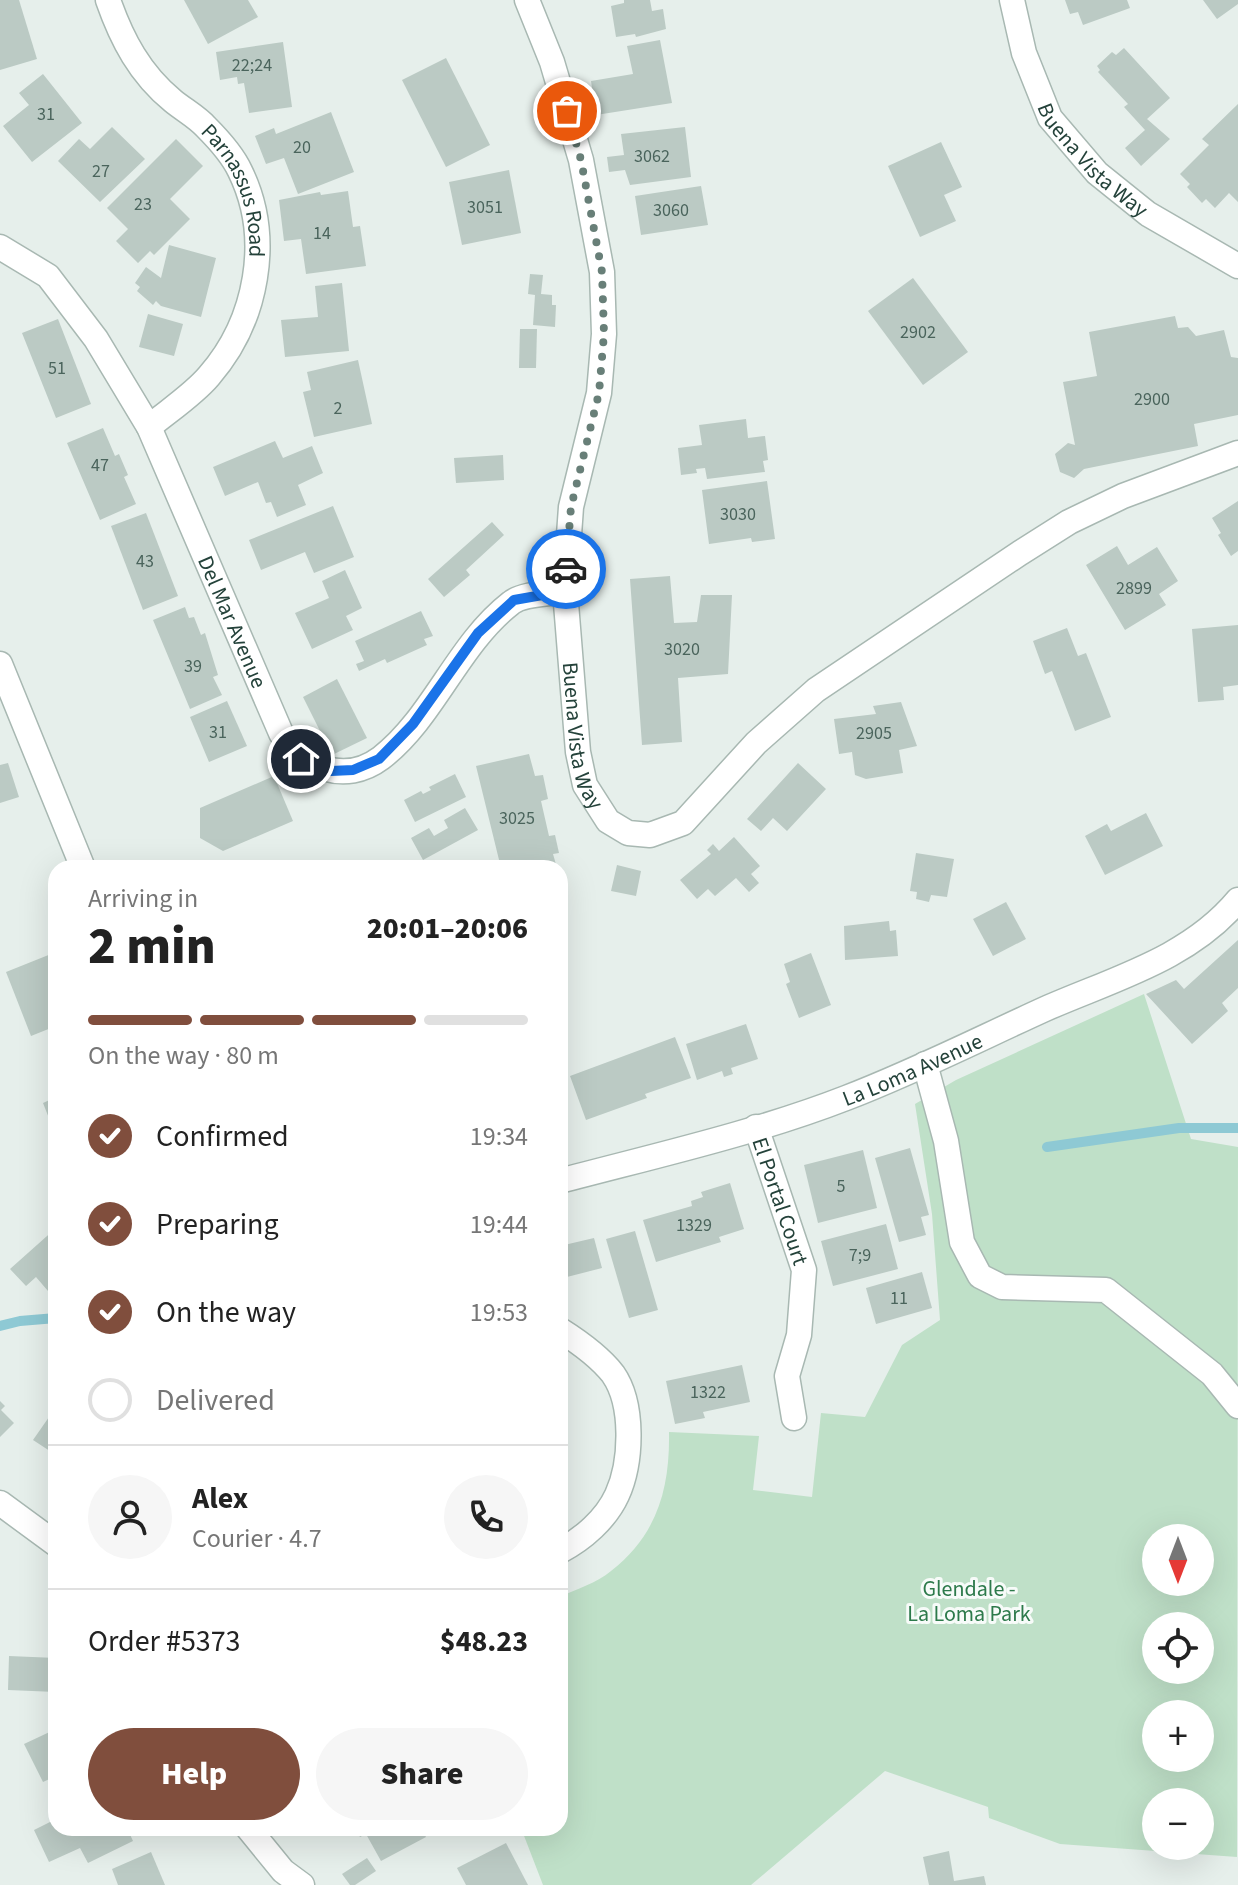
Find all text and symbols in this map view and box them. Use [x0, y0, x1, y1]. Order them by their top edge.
house number: 22;24 [232, 53, 272, 78]
pin [533, 77, 601, 145]
icon: bag [545, 89, 589, 133]
street label: Buena Vista Way [1029, 98, 1155, 226]
house number: 31 [37, 102, 55, 127]
street label: Parnassus Road [194, 116, 272, 257]
house number: 20 [293, 135, 311, 160]
house number: 3062 [634, 144, 670, 169]
house number: 27 [92, 159, 110, 184]
house number: 23 [134, 192, 152, 217]
house number: 3051 [467, 195, 503, 220]
house number: 3060 [653, 198, 689, 223]
house number: 14 [313, 221, 331, 246]
house number: 2902 [900, 320, 936, 345]
house number: 51 [48, 356, 66, 381]
house number: 2900 [1134, 387, 1170, 412]
house number: 2 [334, 396, 343, 421]
house number: 47 [91, 453, 109, 478]
house number: 3030 [720, 502, 756, 527]
courier [526, 529, 606, 609]
icon: car [544, 547, 588, 591]
house number: 43 [136, 549, 154, 574]
street label: Del Mar Avenue [189, 551, 275, 693]
house number: 2899 [1116, 576, 1152, 601]
house number: 3020 [664, 637, 700, 662]
house number: 39 [184, 654, 202, 679]
street label: Buena Vista Way [554, 661, 612, 816]
house number: 31 [209, 720, 227, 745]
house number: 2905 [856, 721, 892, 746]
pin [267, 725, 335, 793]
icon: home [279, 737, 323, 781]
house number: 3025 [499, 806, 535, 831]
text: Arriving in [88, 880, 198, 917]
text: 20:01–20:06 [367, 907, 528, 950]
text: 2 min [88, 910, 216, 984]
street label: La Loma Avenue [838, 1025, 988, 1115]
text: On the way · 80 m [88, 1037, 279, 1074]
icon: check [88, 1114, 132, 1158]
text: Confirmed [156, 1115, 289, 1158]
text: 19:34 [470, 1118, 528, 1155]
street label: El Portal Court [744, 1133, 816, 1270]
house number: 5 [837, 1174, 846, 1199]
icon: check [88, 1202, 132, 1246]
text: Preparing [156, 1203, 279, 1246]
text: 19:44 [470, 1206, 528, 1243]
house number: 1329 [676, 1213, 712, 1238]
house number: 7;9 [849, 1243, 871, 1268]
house number: 11 [890, 1286, 908, 1311]
icon: check [88, 1290, 132, 1334]
text: On the way [156, 1291, 296, 1334]
text: 19:53 [470, 1294, 528, 1331]
text: Delivered [156, 1379, 275, 1422]
house number: 1322 [690, 1380, 726, 1405]
button: person [88, 1475, 172, 1559]
button: phone [444, 1475, 528, 1559]
text: Alex [192, 1477, 248, 1520]
text: Courier · 4.7 [192, 1520, 322, 1557]
north arrow [1142, 1524, 1214, 1596]
map controls [1142, 1524, 1214, 1860]
park label: Glendale - La Loma Park [907, 1573, 1031, 1630]
button: locate [1142, 1612, 1214, 1684]
text: Order #5373 [88, 1620, 241, 1663]
text: $48.23 [440, 1620, 528, 1663]
button: + [1142, 1700, 1214, 1772]
button: Help [88, 1728, 300, 1820]
button: Share [316, 1728, 528, 1820]
button: − [1142, 1788, 1214, 1860]

